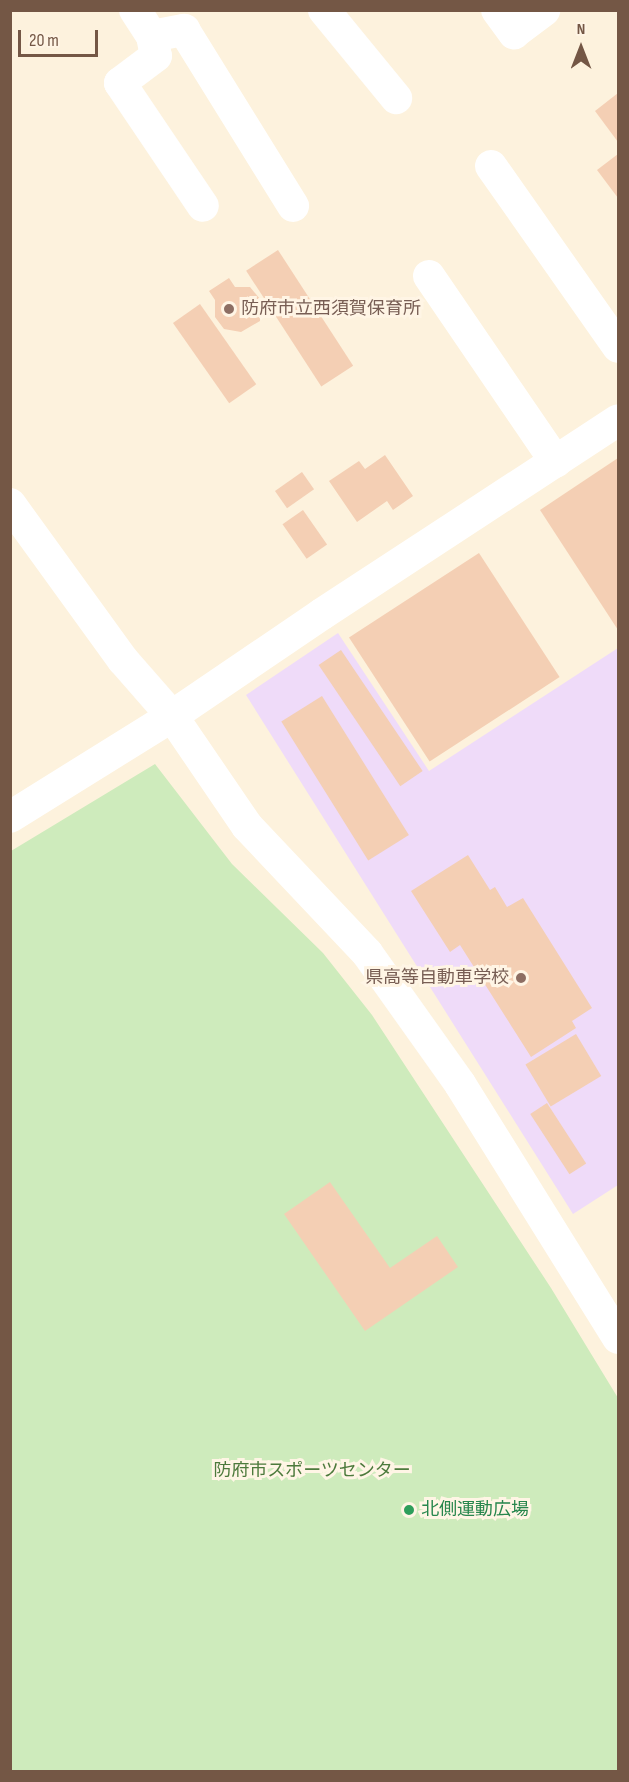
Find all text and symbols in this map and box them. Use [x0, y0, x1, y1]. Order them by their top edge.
scale bar [21, 18, 100, 56]
north arrow [551, 18, 611, 78]
text: N [577, 20, 585, 39]
text: 20 m [29, 30, 59, 51]
place label: 防府市立西須賀保育所 [241, 298, 421, 320]
marker: 防府市立西須賀保育所 [222, 302, 236, 316]
place label: 県高等自動車学校 [365, 967, 509, 989]
marker: 県高等自動車学校 [514, 971, 528, 985]
park label: 防府市スポーツセンター [213, 1460, 411, 1482]
place label: 北側運動広場 [421, 1499, 529, 1521]
marker: 北側運動広場 [402, 1503, 416, 1517]

